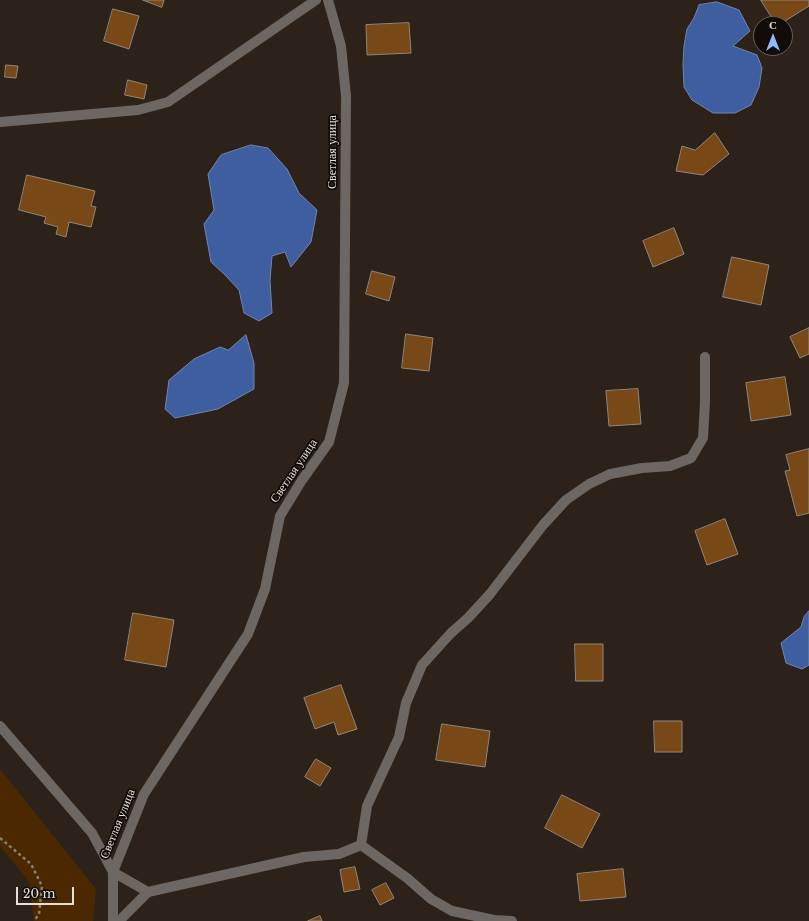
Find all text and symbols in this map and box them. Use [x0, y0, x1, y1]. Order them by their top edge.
north arrow [753, 16, 793, 56]
text: С [769, 18, 777, 32]
street label: Светлая улица [326, 115, 340, 189]
street label: Светлая улица [267, 436, 321, 506]
street label: Светлая улица [98, 787, 138, 861]
scale bar [18, 879, 76, 905]
text: 20 m [23, 886, 55, 901]

